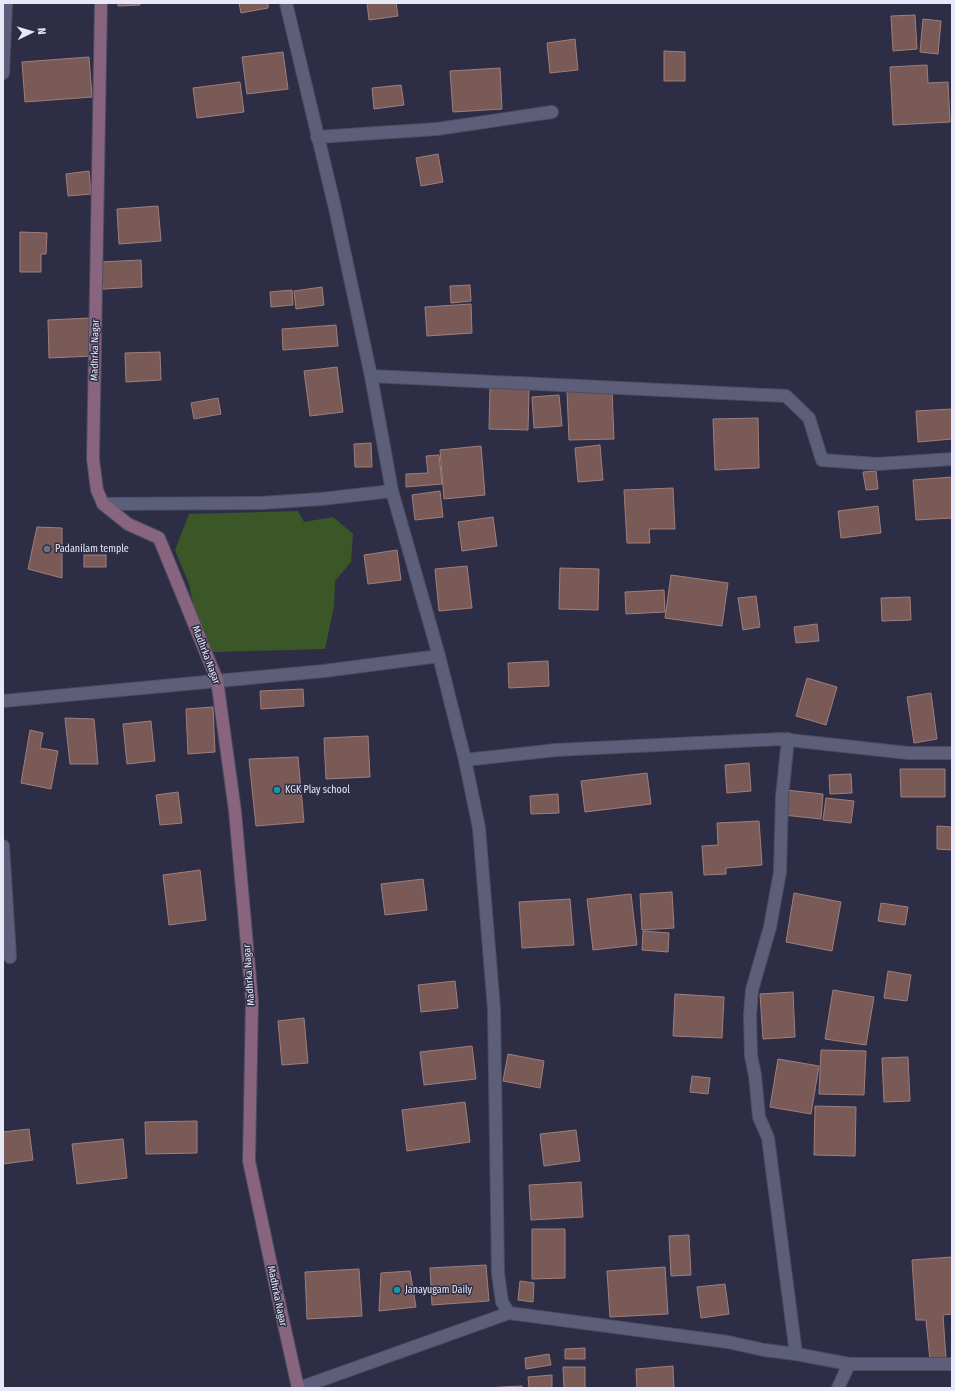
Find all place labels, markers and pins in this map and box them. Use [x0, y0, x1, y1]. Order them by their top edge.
place label: Padanilam temple [55, 543, 129, 555]
marker: Padanilam temple [42, 544, 52, 554]
place label: KGK Play school [285, 784, 350, 796]
marker: KGK Play school [272, 785, 282, 795]
place label: Janayugam Daily [405, 1284, 472, 1296]
marker: Janayugam Daily [392, 1285, 402, 1295]

